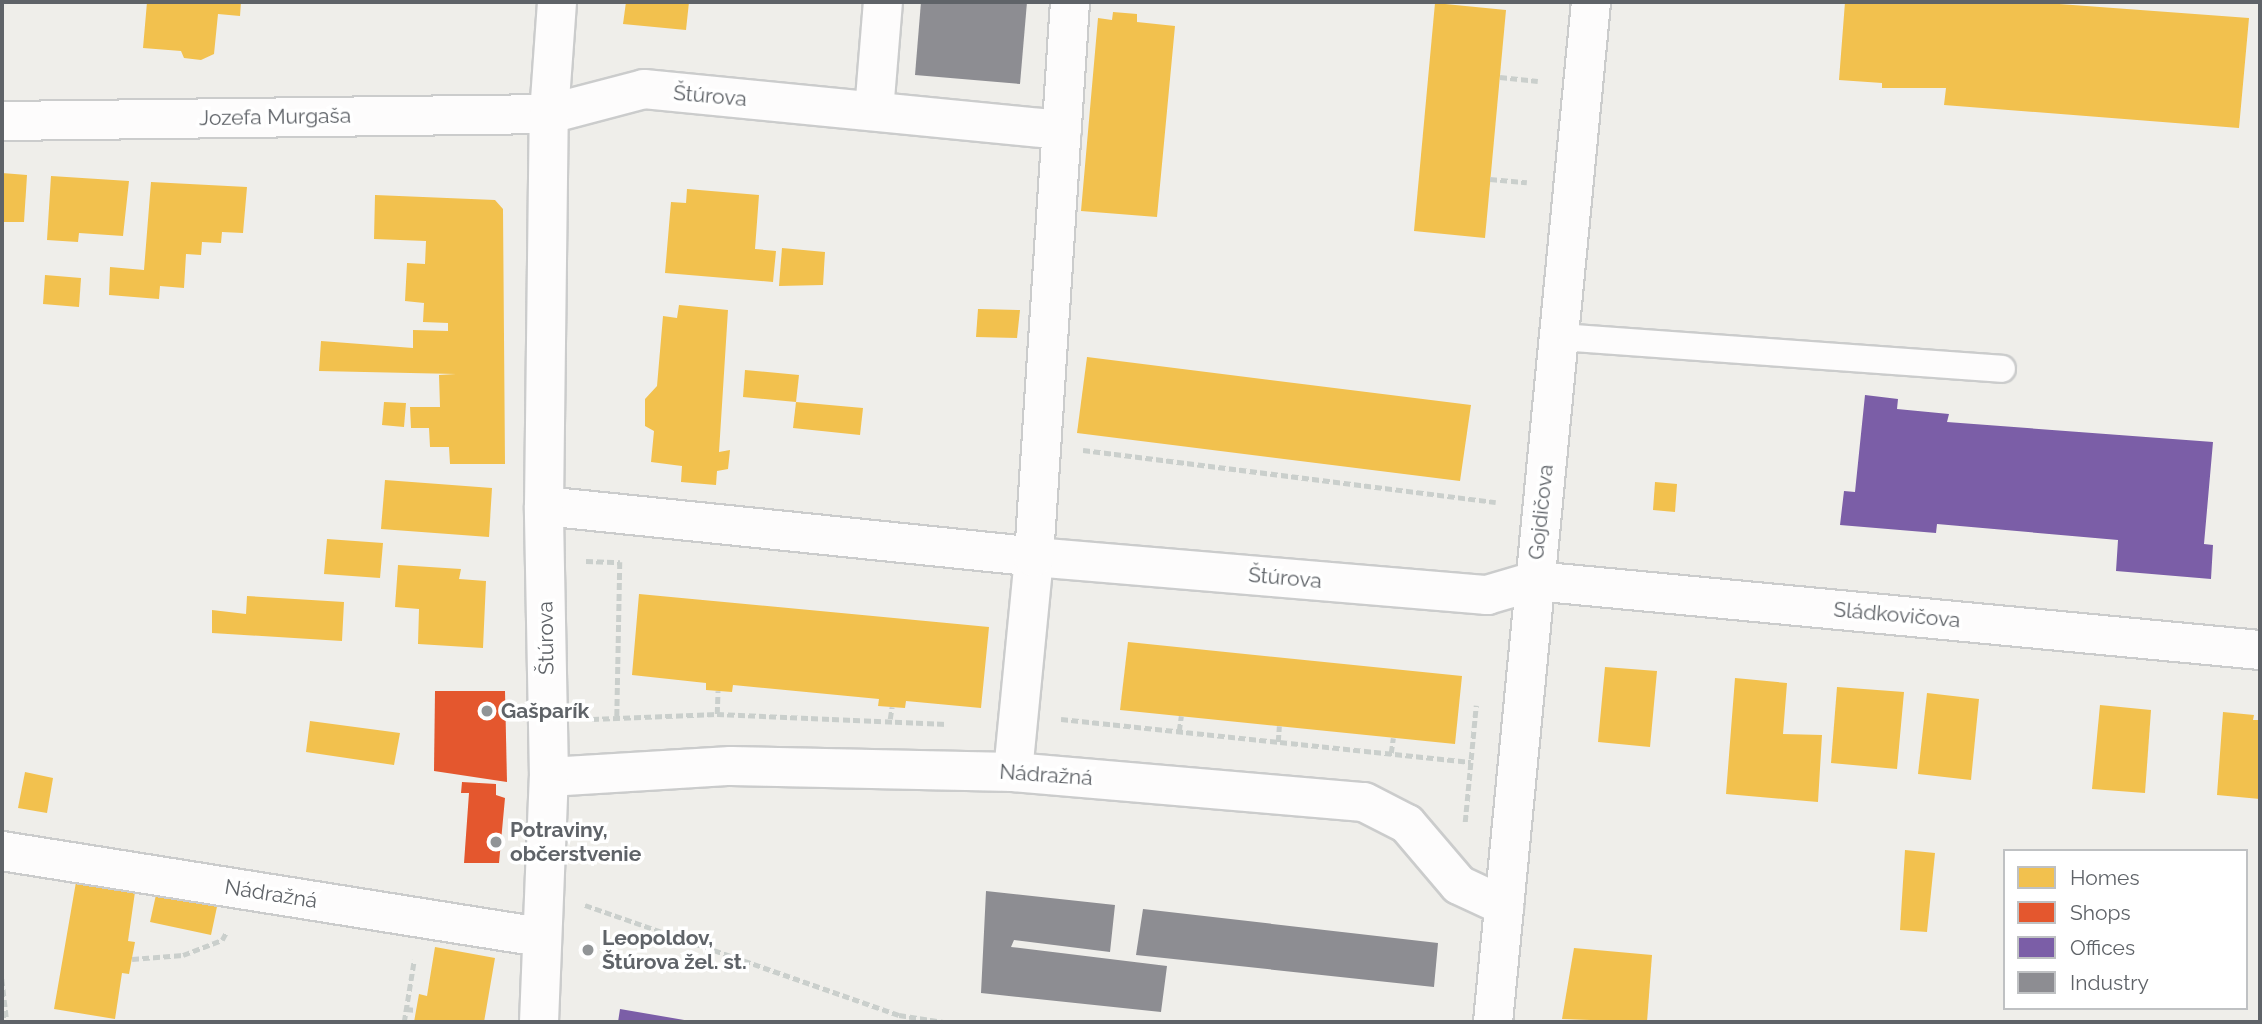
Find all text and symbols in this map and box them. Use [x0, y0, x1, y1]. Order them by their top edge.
street label: Štúrova [672, 80, 748, 112]
street label: Jozefa Murgaša [199, 103, 351, 131]
street label: Gojdičova [1523, 463, 1559, 561]
street label: Štúrova [1247, 562, 1323, 594]
street label: Sládkovičova [1832, 597, 1962, 633]
street label: Štúrova [533, 601, 559, 675]
place label: Gašparík [501, 698, 589, 724]
marker: Gašparík [479, 703, 495, 719]
street label: Nádražná [999, 759, 1093, 791]
place label: Potraviny, občerstvenie [510, 817, 641, 867]
marker: Potraviny, občerstvenie [488, 834, 504, 850]
legend [2003, 849, 2248, 1010]
text: Homes [2070, 865, 2140, 890]
street label: Nádražná [223, 874, 319, 914]
text: Shops [2070, 900, 2131, 925]
place label: Leopoldov, Štúrova žel. st. [602, 925, 747, 975]
text: Offices [2070, 935, 2135, 960]
marker: Leopoldov, Štúrova žel. st. [580, 942, 596, 958]
text: Industry [2070, 970, 2149, 995]

